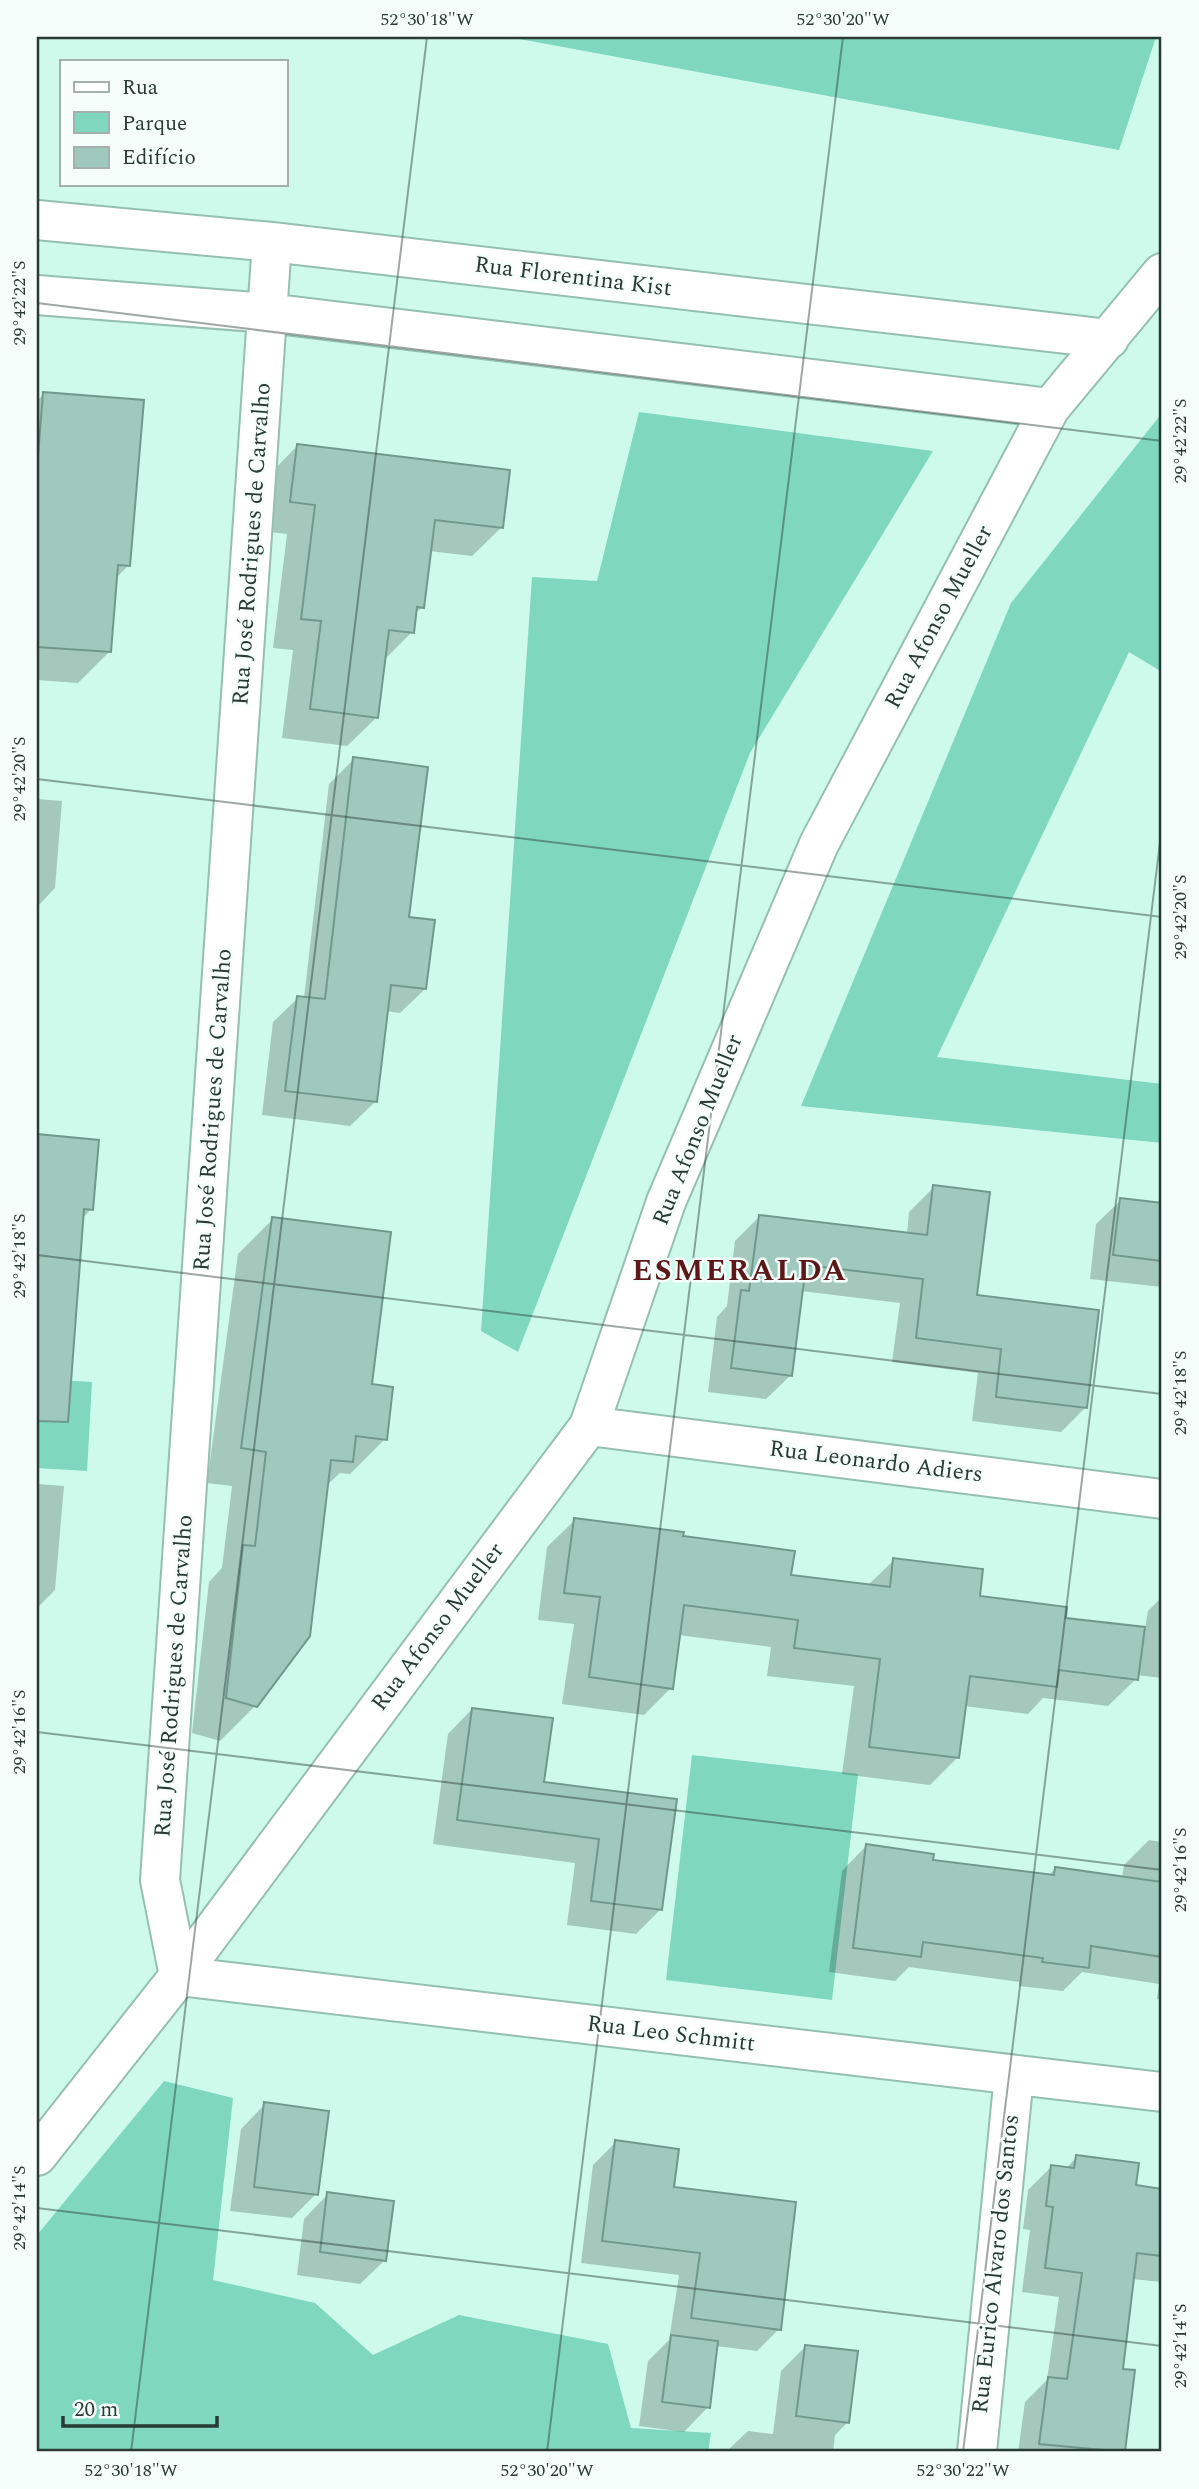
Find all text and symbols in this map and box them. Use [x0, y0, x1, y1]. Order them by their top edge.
text: 52°30'18"W [380, 6, 474, 33]
text: 52°30'20"W [796, 6, 890, 33]
legend [60, 60, 287, 186]
text: Rua [122, 72, 159, 104]
text: Parque [122, 108, 187, 140]
text: Edifício [122, 142, 196, 174]
street label: Rua Florentina Kist [472, 248, 674, 306]
text: 29°42'22"S [6, 260, 33, 346]
street label: Rua José Rodrigues de Carvalho [223, 381, 281, 707]
text: 29°42'22"S [1167, 398, 1194, 484]
street label: Rua Afonso Mueller [876, 519, 1002, 715]
text: 29°42'20"S [6, 736, 33, 822]
text: 29°42'20"S [1167, 874, 1194, 960]
street label: Rua José Rodrigues de Carvalho [184, 947, 242, 1273]
street label: Rua Afonso Mueller [644, 1029, 752, 1231]
text: 29°42'18"S [6, 1213, 33, 1299]
district label: ESMERALDA [632, 1248, 848, 1294]
text: 29°42'18"S [1167, 1350, 1194, 1436]
street label: Rua Leonardo Adiers [767, 1432, 985, 1492]
street label: Rua José Rodrigues de Carvalho [145, 1513, 203, 1839]
street label: Rua Afonso Mueller [363, 1535, 513, 1719]
text: 29°42'16"S [6, 1689, 33, 1775]
text: 29°42'16"S [1167, 1827, 1194, 1913]
street label: Rua Leo Schmitt [585, 2006, 757, 2062]
street label: Rua Eurico Alvaro dos Santos [963, 2113, 1029, 2415]
text: 29°42'14"S [6, 2165, 33, 2251]
text: 29°42'14"S [1167, 2303, 1194, 2389]
scale bar [63, 2384, 217, 2428]
text: 20 m [74, 2394, 118, 2426]
text: 52°30'18"W [84, 2457, 178, 2484]
text: 52°30'20"W [500, 2457, 594, 2484]
text: 52°30'22"W [916, 2457, 1010, 2484]

